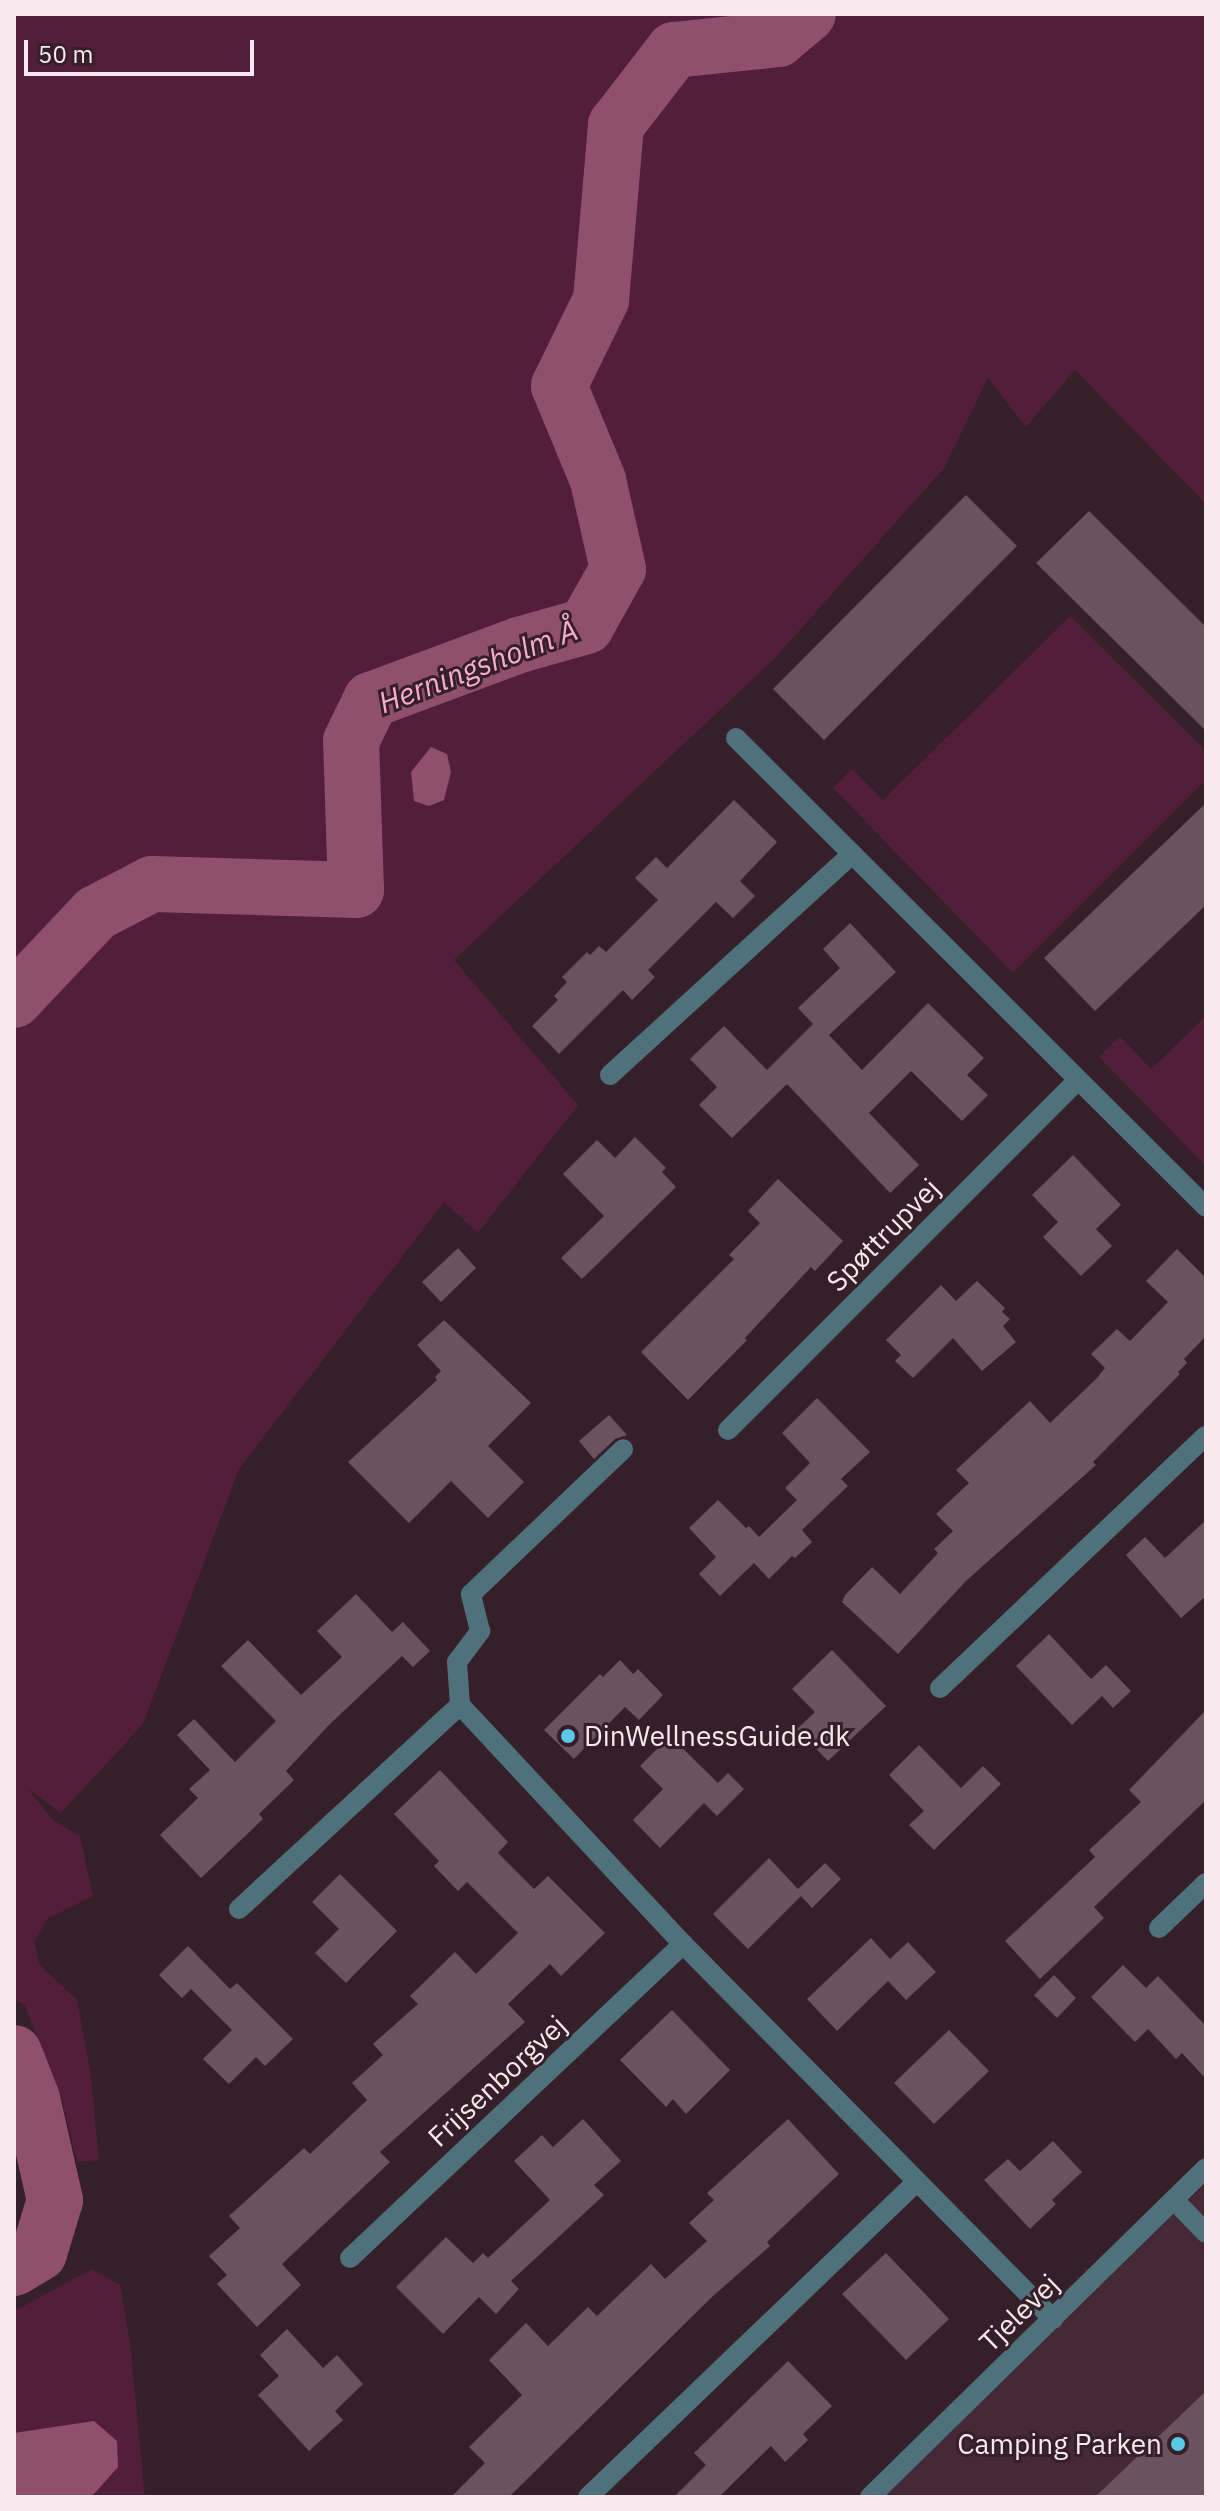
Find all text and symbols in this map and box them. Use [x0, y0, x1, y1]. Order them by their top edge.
scale bar [28, 24, 258, 74]
text: 50 m [38, 38, 93, 70]
water label: Herningsholm Å [373, 611, 583, 721]
street label: Spøttrupvej [820, 1172, 946, 1298]
place label: DinWellnessGuide.dk [584, 1719, 850, 1753]
marker: DinWellnessGuide.dk [559, 1727, 577, 1745]
street label: Frijsenborgvej [421, 2009, 573, 2153]
street label: Tjelevej [972, 2267, 1066, 2359]
place label: Camping Parken [957, 2427, 1162, 2461]
marker: Camping Parken [1169, 2435, 1187, 2453]

